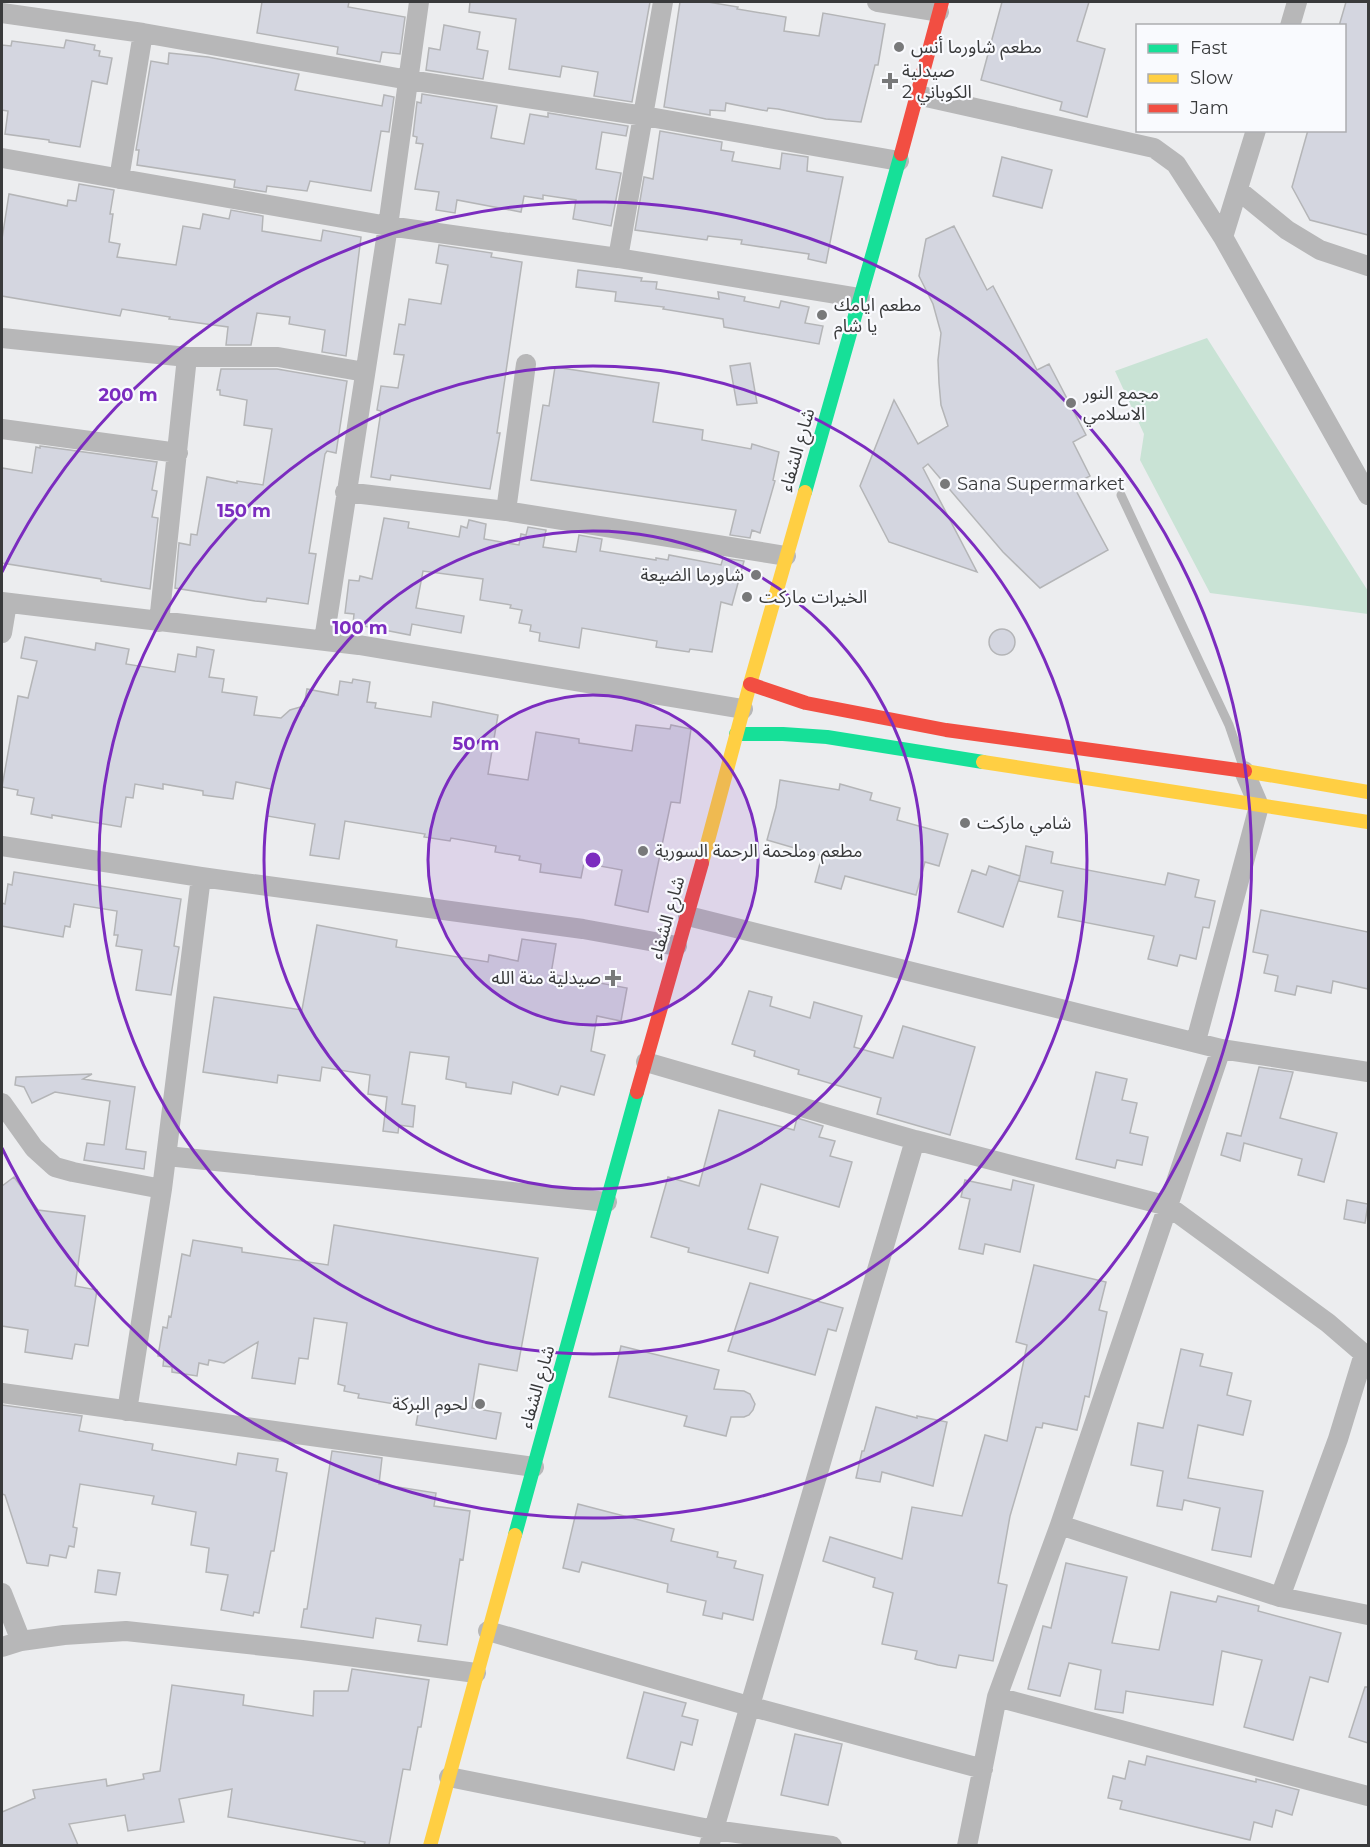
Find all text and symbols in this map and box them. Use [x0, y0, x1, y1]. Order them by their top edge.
legend [1136, 24, 1346, 132]
place label: مطعم شاورما أنس [911, 36, 1042, 60]
text: Fast [1190, 37, 1228, 59]
marker: مطعم شاورما أنس [892, 40, 906, 54]
place label: صيدلية الكوباني 2 [902, 60, 972, 105]
text: Slow [1190, 67, 1233, 89]
marker: صيدلية الكوباني 2 [883, 74, 897, 88]
text: Jam [1189, 97, 1229, 119]
place label: مطعم ايامك يا شام [834, 294, 921, 340]
marker: مطعم ايامك يا شام [815, 308, 829, 322]
place label: مجمع النور الاسلامي [1082, 382, 1159, 427]
text: 200 m [98, 384, 158, 406]
marker: مجمع النور الاسلامي [1064, 396, 1078, 410]
street label: شارع الشفاء [775, 406, 822, 495]
place label: Sana Supermarket [957, 473, 1125, 495]
marker: Sana Supermarket [938, 477, 952, 491]
text: 150 m [217, 500, 271, 522]
place label: شاورما الضيعة [640, 564, 744, 586]
marker: شاورما الضيعة [749, 568, 763, 582]
place label: الخيرات ماركت [759, 586, 867, 608]
marker: الخيرات ماركت [740, 590, 754, 604]
text: 100 m [332, 617, 388, 639]
text: 50 m [453, 733, 499, 755]
place label: شامي ماركت [977, 812, 1071, 836]
marker: شامي ماركت [958, 816, 972, 830]
place label: مطعم وملحمة الرحمة السورية [655, 840, 862, 864]
marker: مطعم وملحمة الرحمة السورية [636, 844, 650, 858]
centre of rings [583, 850, 603, 870]
street label: شارع الشفاء [645, 874, 692, 963]
place label: صيدلية منة الله [491, 967, 601, 989]
marker: صيدلية منة الله [606, 971, 620, 985]
street label: شارع الشفاء [515, 1343, 562, 1432]
place label: لحوم البركة [392, 1393, 468, 1418]
marker: لحوم البركة [473, 1397, 487, 1411]

